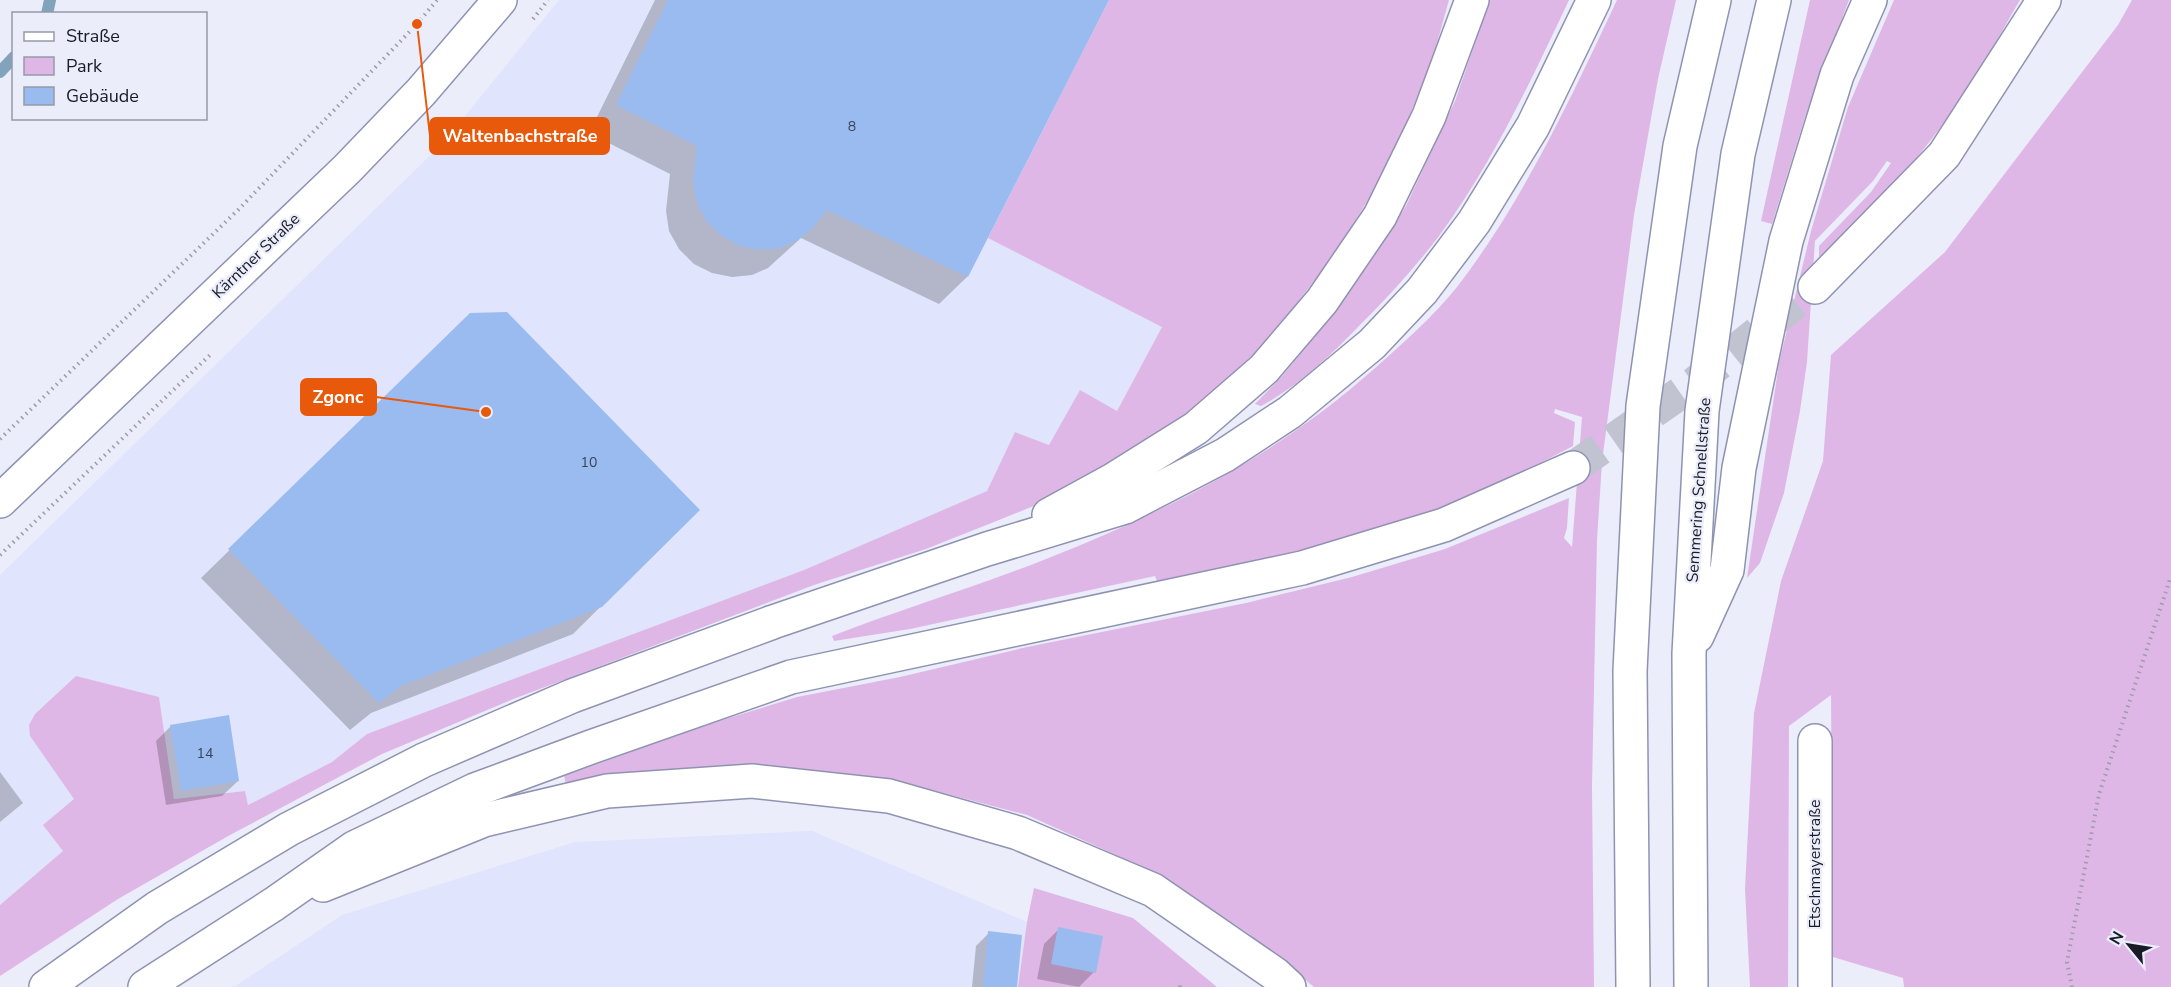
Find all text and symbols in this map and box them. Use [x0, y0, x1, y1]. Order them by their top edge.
legend [12, 12, 207, 120]
text: Straße [66, 24, 120, 48]
text: Park [66, 54, 103, 78]
text: Gebäude [66, 84, 139, 108]
house number: 8 [848, 117, 856, 136]
callout: Waltenbachstraße [430, 118, 609, 154]
text: Waltenbachstraße [442, 124, 598, 148]
street label: Kärntner Straße [207, 208, 305, 304]
callout: Zgonc [301, 379, 376, 415]
text: Zgonc [313, 385, 364, 409]
street label: Semmering Schnellstraße [1682, 397, 1716, 583]
house number: 10 [581, 453, 597, 472]
house number: 14 [197, 744, 213, 763]
street label: Etschmayerstraße [1804, 799, 1826, 929]
north arrow [2099, 915, 2159, 975]
text: N [2104, 927, 2129, 949]

